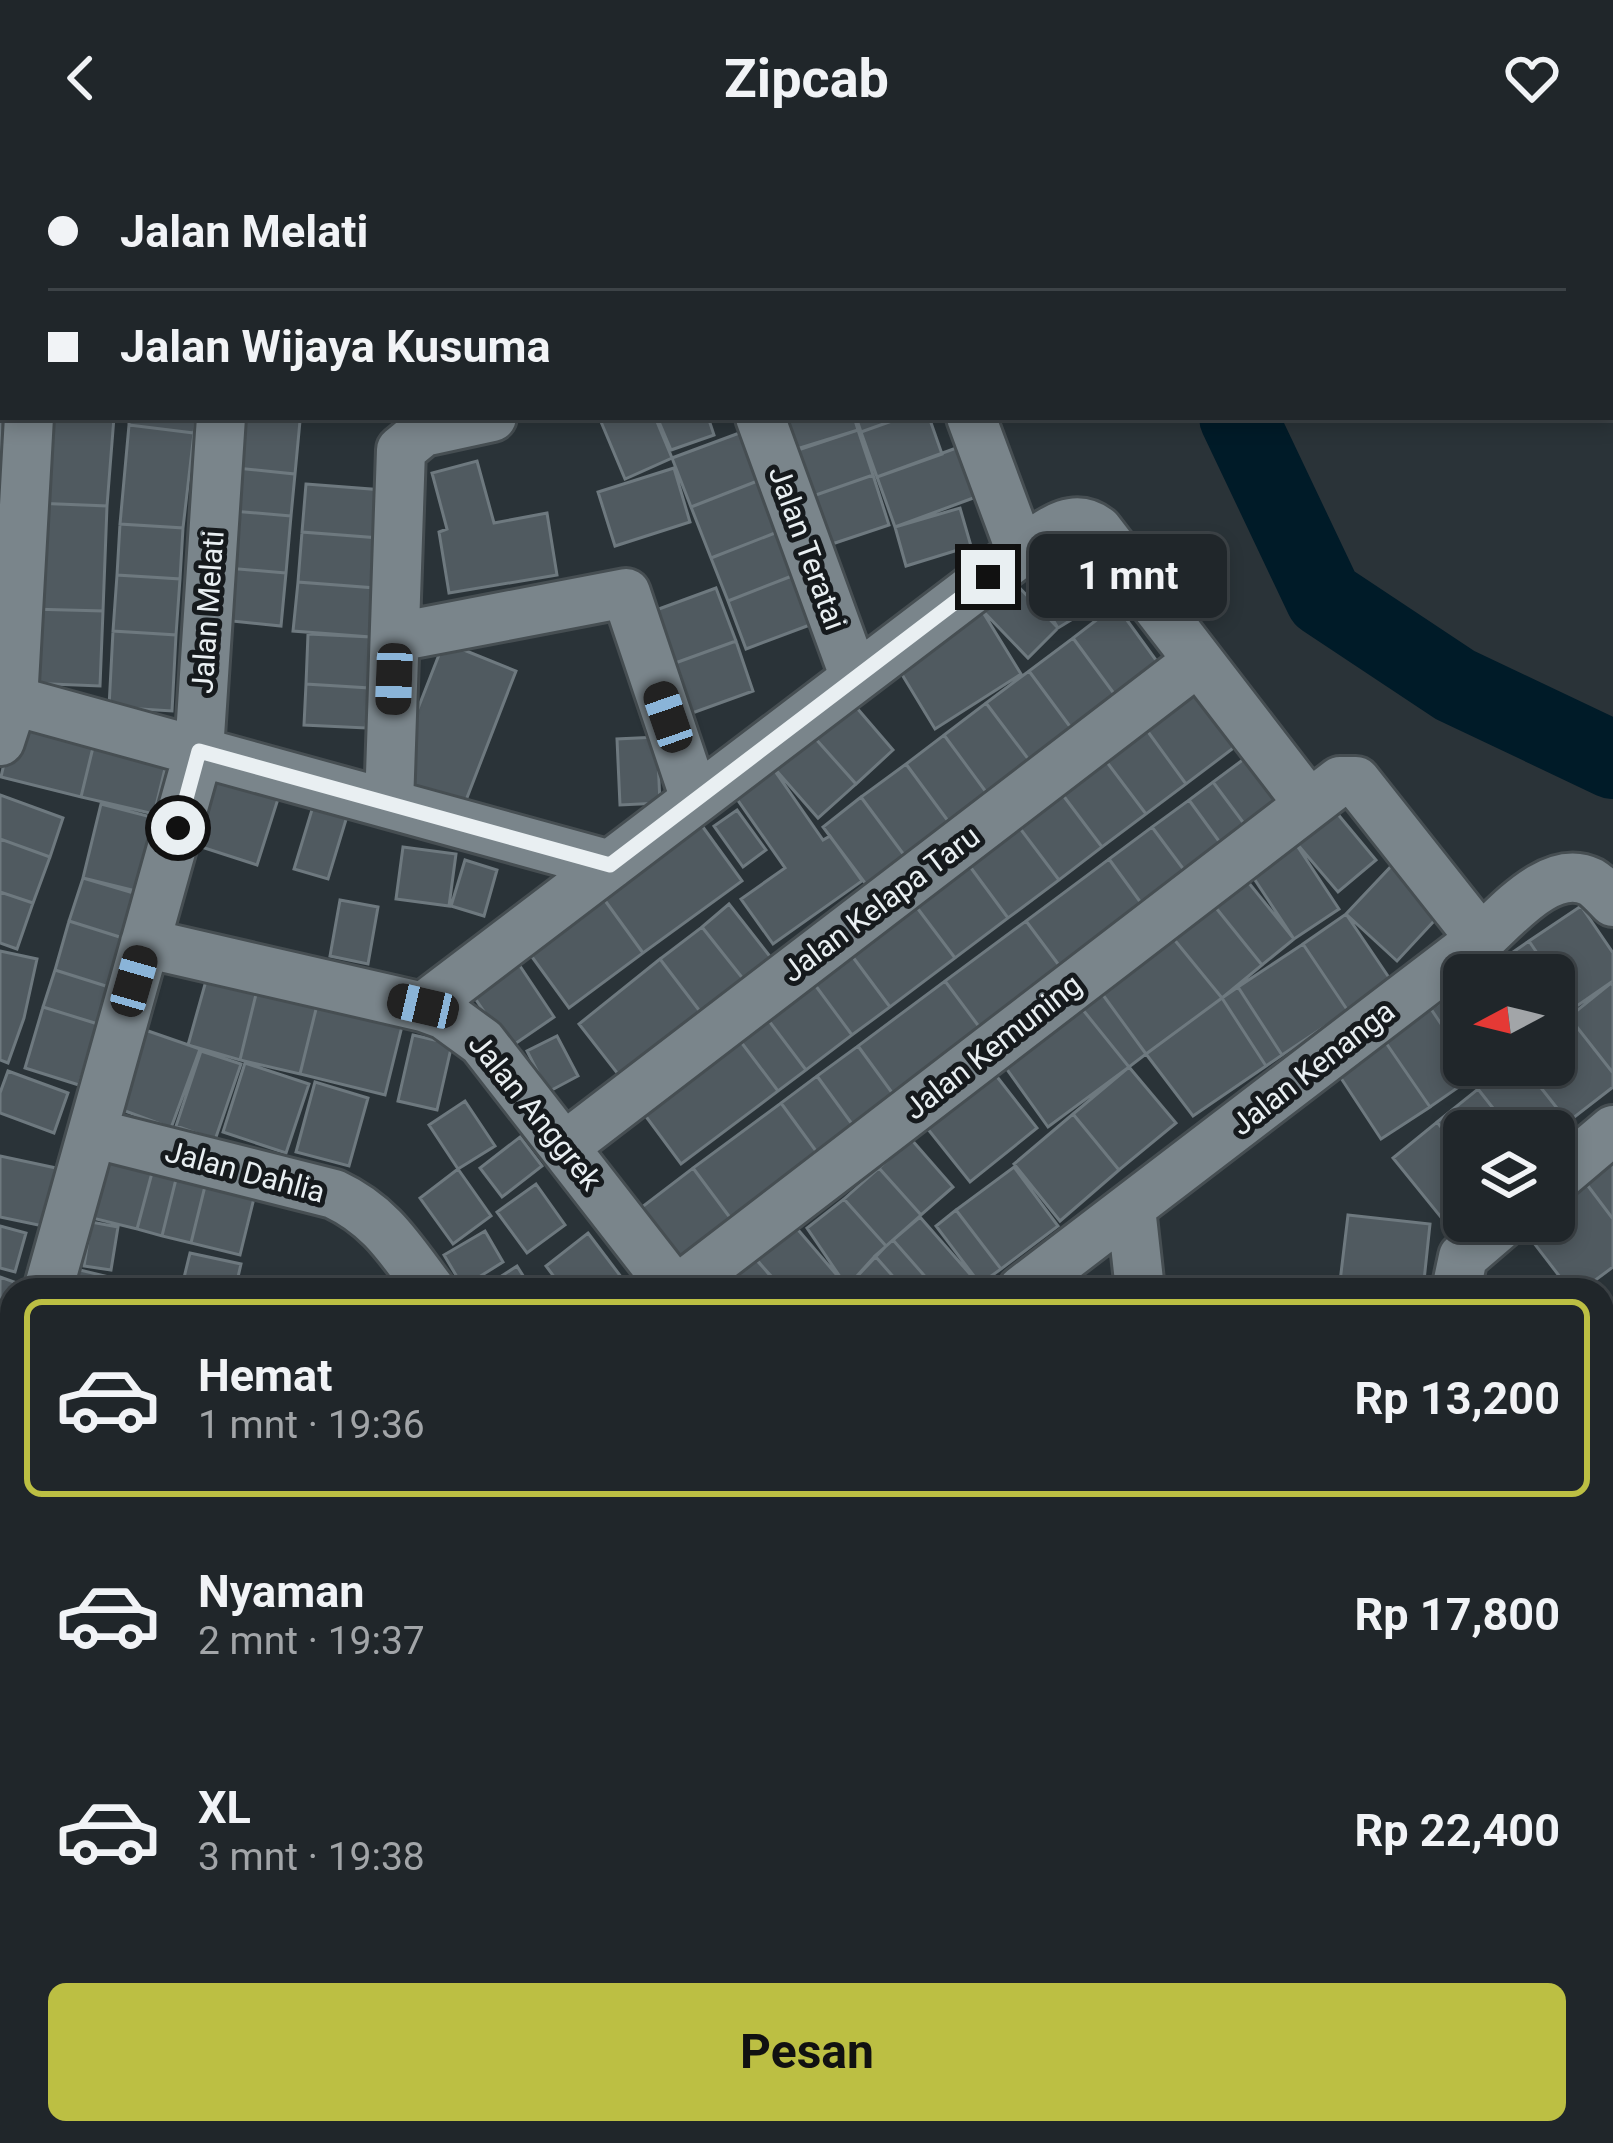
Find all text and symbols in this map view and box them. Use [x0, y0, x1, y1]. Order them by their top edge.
icon: back [48, 45, 114, 111]
icon: heart [1499, 45, 1565, 111]
text: Zipcab [724, 47, 889, 110]
text: Jalan Melati [120, 205, 368, 258]
text: Jalan Wijaya Kusuma [120, 320, 551, 373]
street label: Jalan Teratai [762, 461, 853, 634]
street label: Jalan Melati [184, 529, 231, 695]
callout: 1 mnt [1030, 535, 1228, 619]
route end [961, 550, 1015, 604]
text: 1 mnt [1078, 553, 1178, 599]
car [375, 642, 413, 716]
car [639, 677, 697, 757]
route start [151, 801, 205, 855]
street label: Jalan Kelapa Taru [775, 818, 986, 989]
car [107, 941, 161, 1021]
north arrow [1443, 954, 1575, 1086]
map controls [1443, 954, 1575, 1242]
street label: Jalan Kemuning [897, 967, 1088, 1127]
car [384, 980, 462, 1032]
street label: Jalan Kenanga [1224, 993, 1401, 1142]
street label: Jalan Anggrek [462, 1026, 610, 1198]
button: layers [1443, 1110, 1575, 1242]
street label: Jalan Dahlia [161, 1133, 329, 1210]
icon: car [54, 1344, 162, 1452]
text: Hemat [198, 1349, 332, 1402]
text: Rp 13,200 [1355, 1372, 1560, 1425]
text: 1 mnt · 19:36 [198, 1402, 425, 1448]
icon: car [54, 1560, 162, 1668]
text: Nyaman [198, 1565, 364, 1618]
text: Rp 17,800 [1355, 1588, 1560, 1641]
text: 2 mnt · 19:37 [198, 1618, 425, 1664]
icon: car [54, 1776, 162, 1884]
text: XL [198, 1781, 251, 1834]
text: Rp 22,400 [1355, 1804, 1560, 1857]
text: 3 mnt · 19:38 [198, 1834, 425, 1880]
button: Pesan [48, 1983, 1566, 2121]

